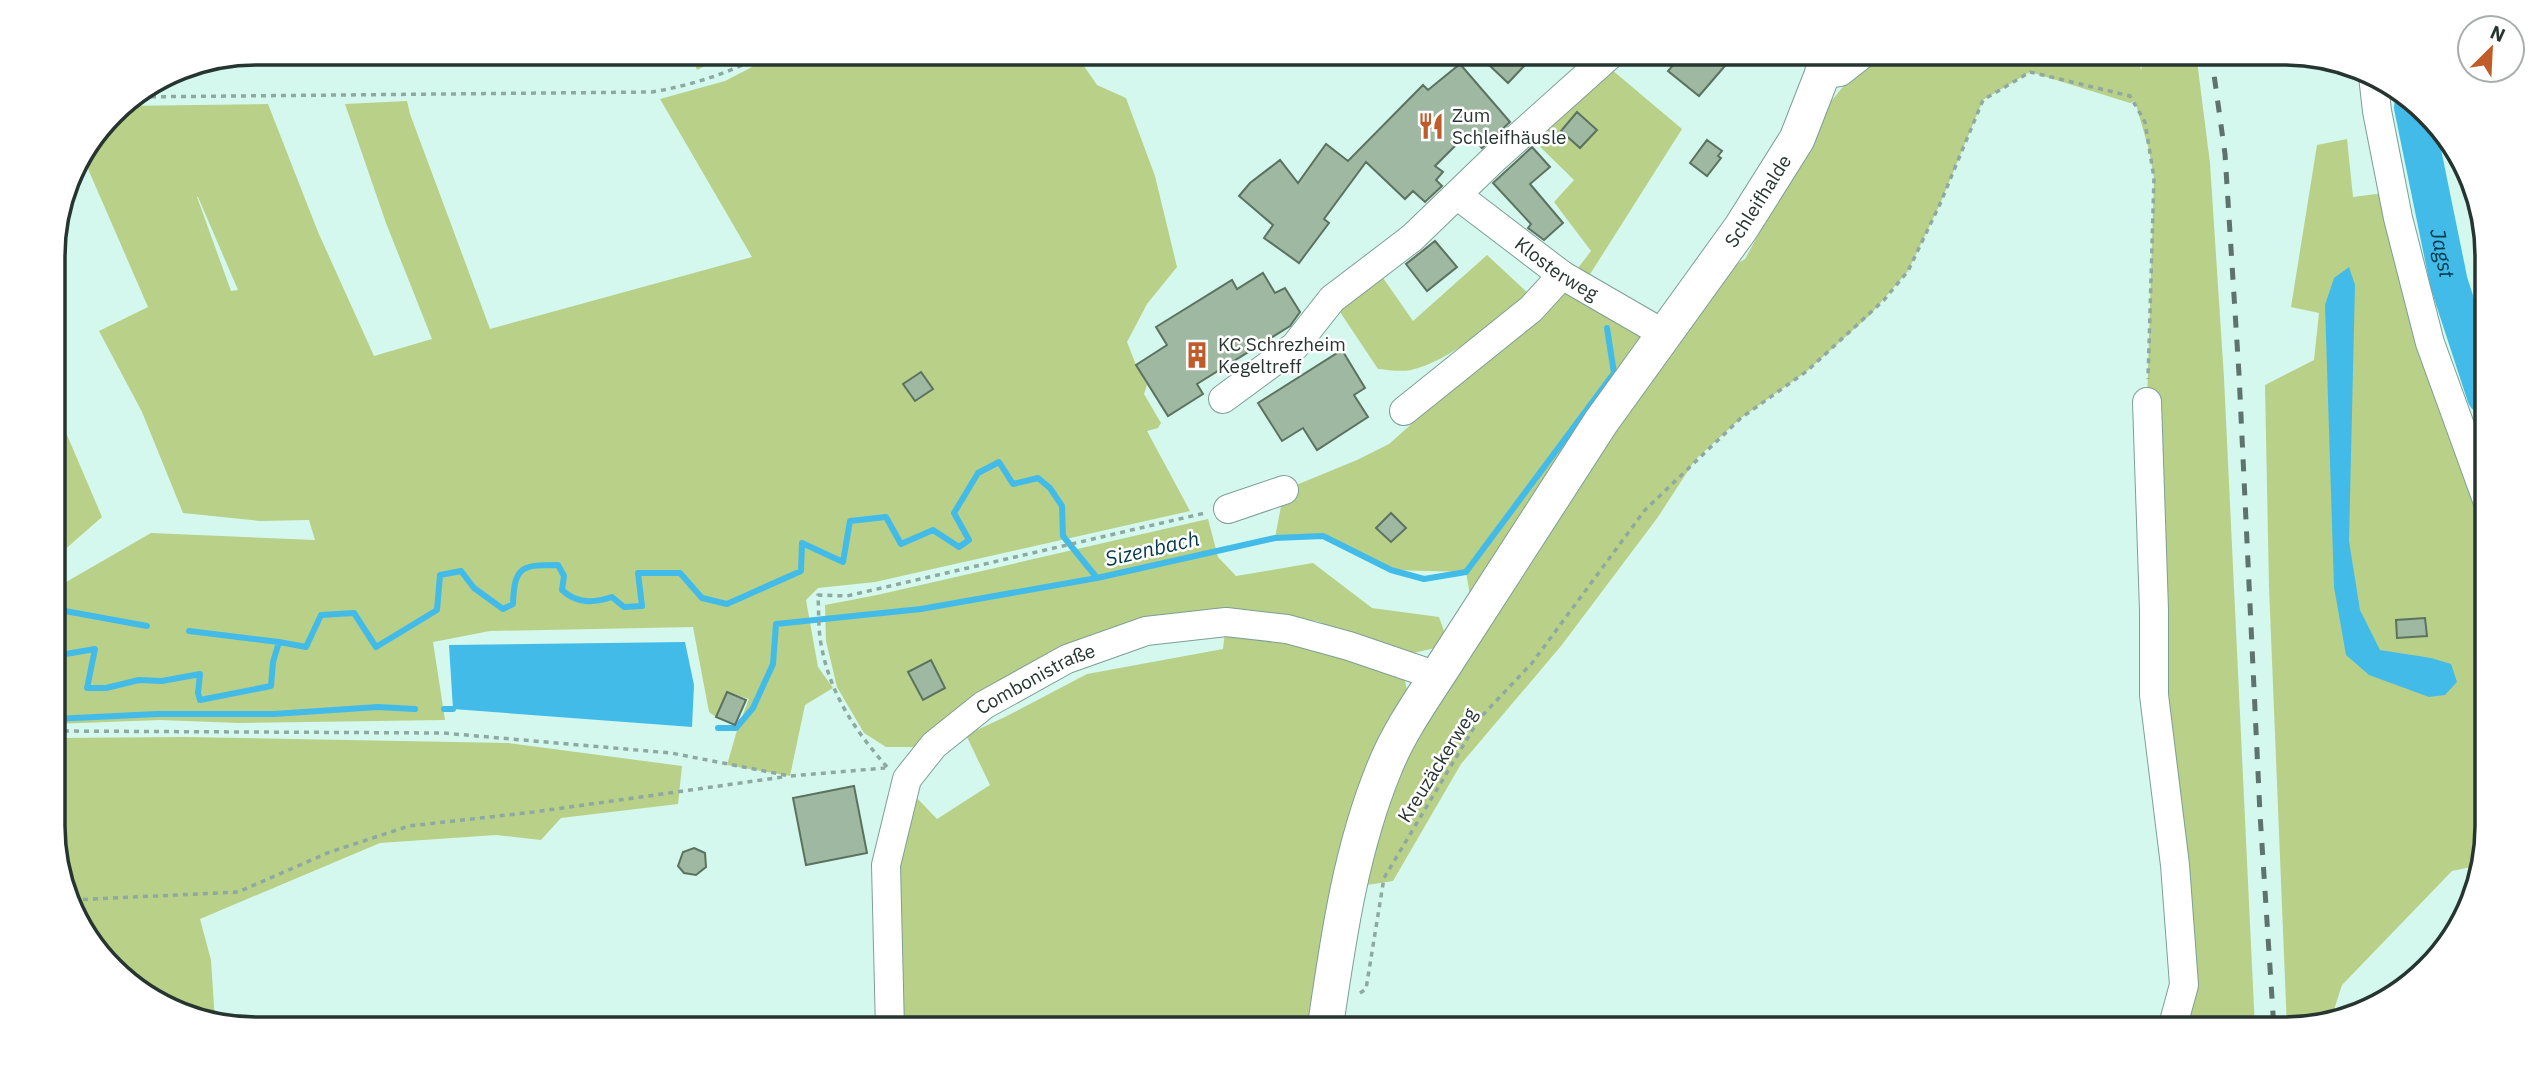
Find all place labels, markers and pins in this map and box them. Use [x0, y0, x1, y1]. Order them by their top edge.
place label: Zum Schleifhäusle [1452, 103, 1566, 149]
restaurant icon: Zum Schleifhäusle [1416, 111, 1446, 141]
place label: KC Schrezheim Kegeltreff [1218, 332, 1346, 378]
building icon: KC Schrezheim Kegeltreff [1182, 340, 1212, 370]

